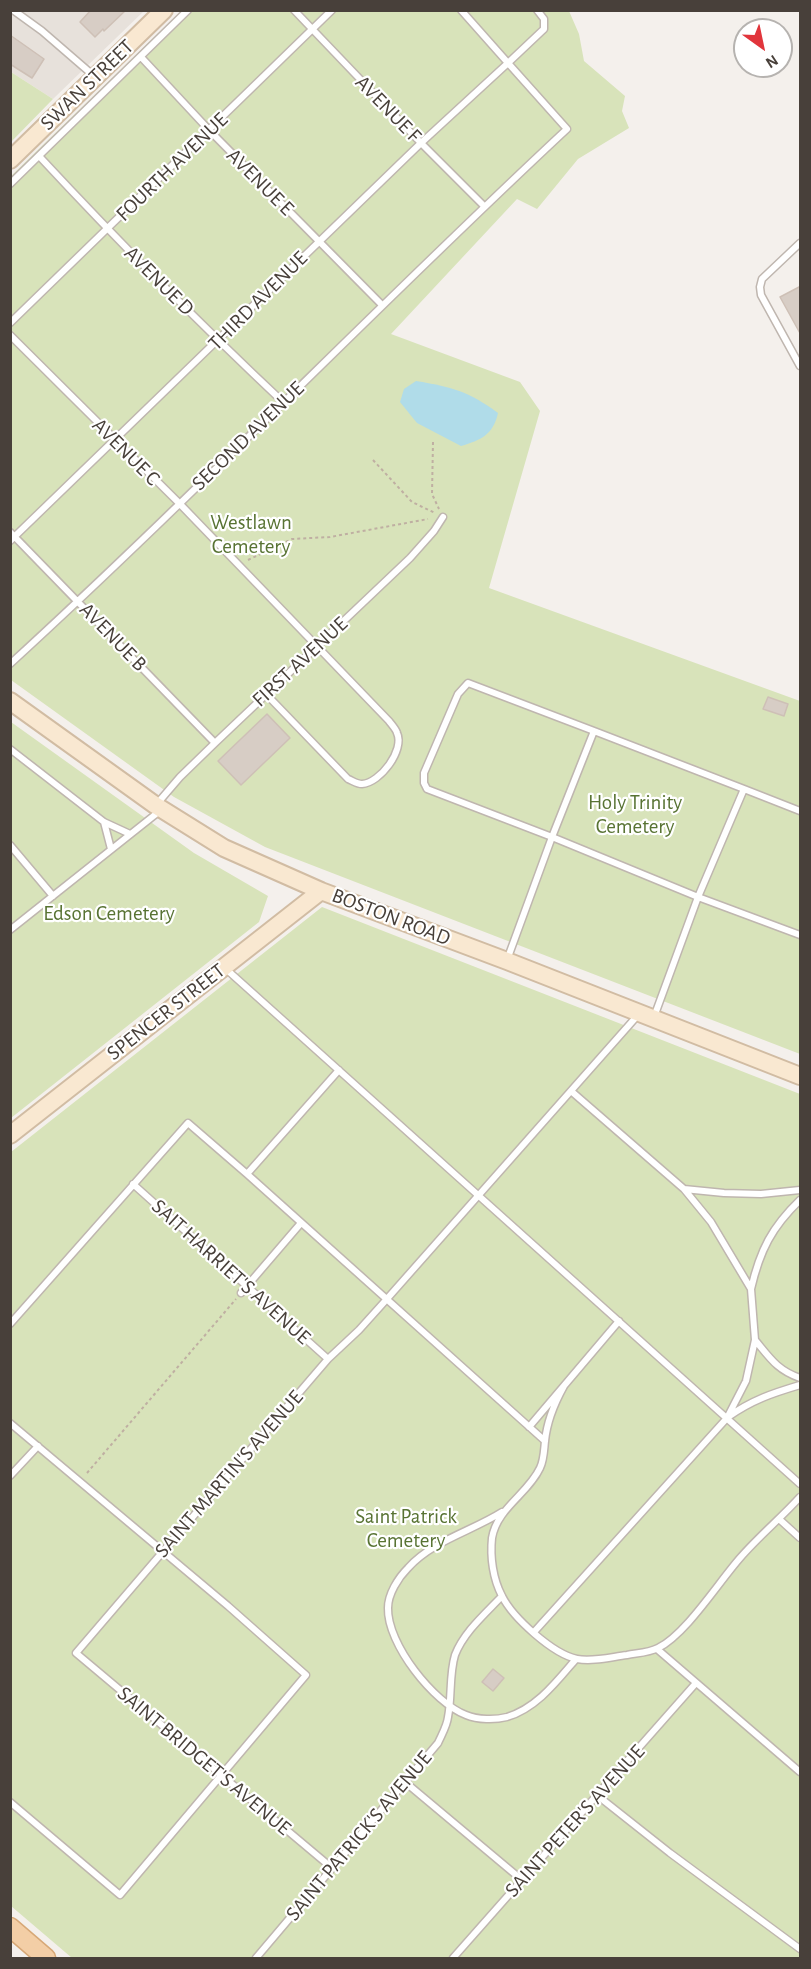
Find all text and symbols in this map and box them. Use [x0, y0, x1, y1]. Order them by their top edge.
north arrow [733, 18, 793, 78]
street label: SWAN STREET [35, 34, 139, 136]
text: N [763, 52, 781, 71]
street label: AVENUE F [350, 70, 426, 148]
street label: FOURTH AVENUE [111, 107, 233, 227]
street label: AVENUE E [221, 143, 299, 221]
street label: AVENUE D [119, 241, 199, 321]
street label: THIRD AVENUE [203, 246, 313, 356]
street label: SECOND AVENUE [187, 376, 309, 496]
street label: AVENUE C [87, 413, 165, 491]
park label: Westlawn Cemetery [210, 510, 292, 560]
street label: AVENUE B [74, 597, 152, 677]
street label: FIRST AVENUE [247, 612, 353, 712]
park label: Holy Trinity Cemetery [588, 790, 682, 840]
street label: BOSTON ROAD [328, 883, 454, 951]
park label: Edson Cemetery [43, 901, 175, 927]
street label: SPENCER STREET [102, 958, 230, 1066]
street label: SAIT HARRIET'S AVENUE [146, 1194, 316, 1350]
street label: SAINT MARTIN'S AVENUE [149, 1385, 309, 1563]
park label: Saint Patrick Cemetery [355, 1504, 457, 1554]
street label: SAINT BRIDGET'S AVENUE [112, 1681, 296, 1841]
street label: SAINT PETER'S AVENUE [500, 1739, 650, 1903]
street label: SAINT PATRICK'S AVENUE [281, 1746, 437, 1926]

